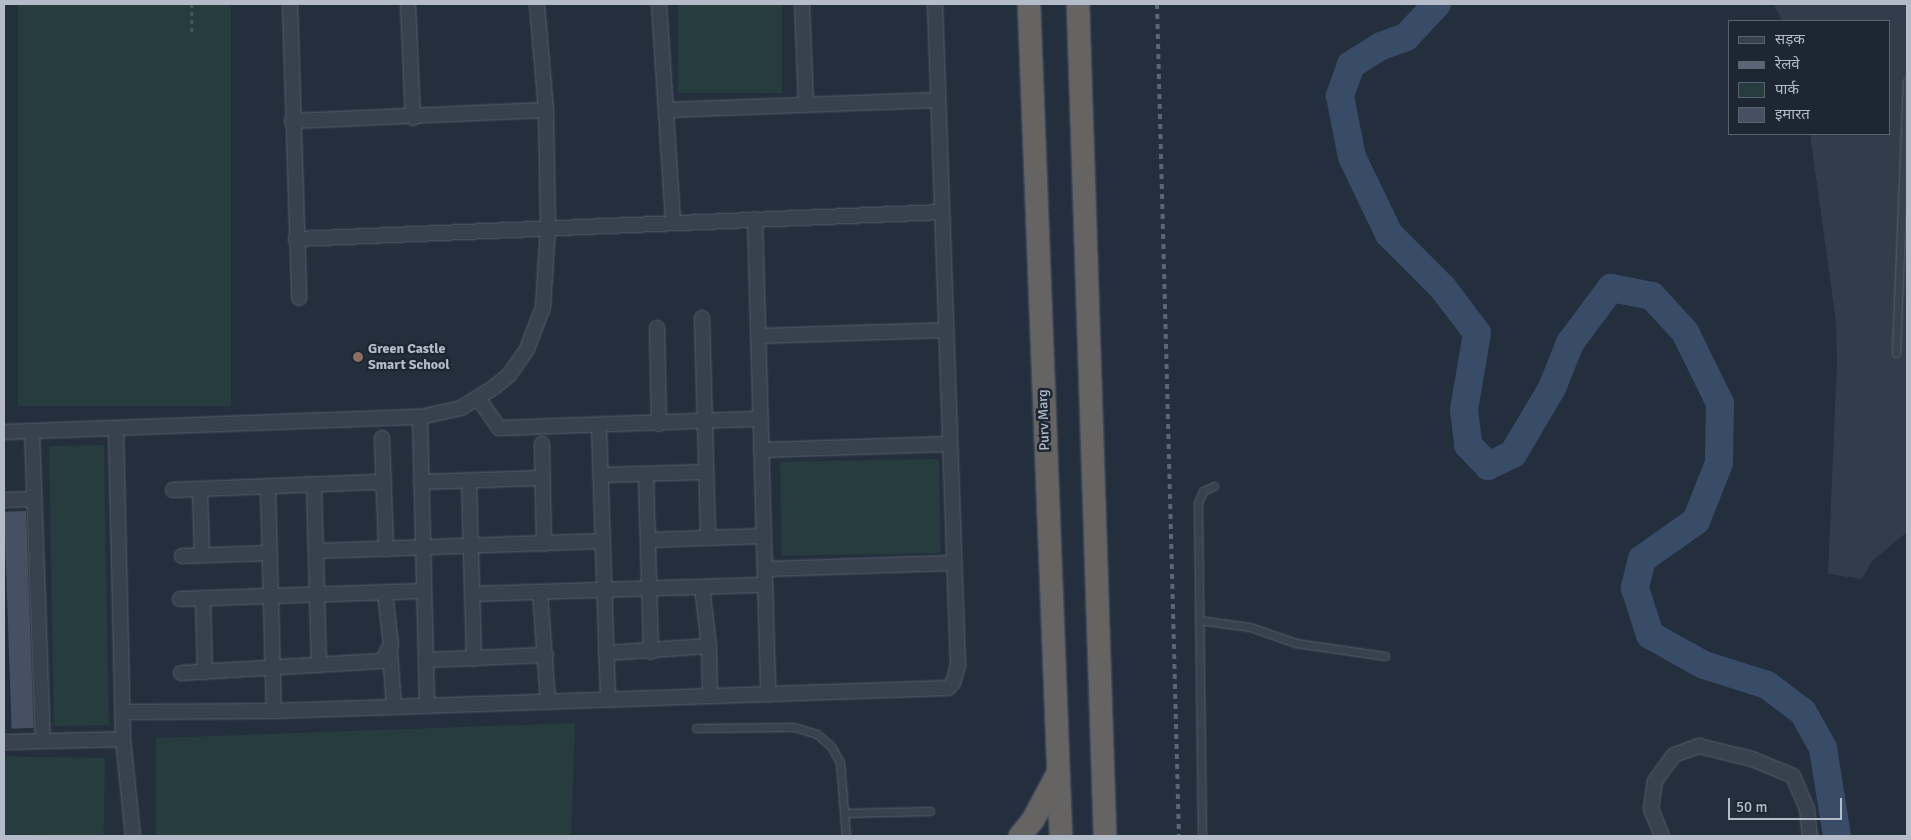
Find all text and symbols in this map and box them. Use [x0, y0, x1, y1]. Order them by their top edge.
legend [1728, 20, 1891, 135]
text: सड़क [1775, 30, 1805, 48]
text: रेलवे [1775, 55, 1800, 73]
text: पार्क [1775, 80, 1799, 98]
text: इमारत [1775, 105, 1810, 123]
place label: Green Castle Smart School [368, 341, 450, 374]
marker: Green Castle Smart School [352, 351, 364, 363]
street label: Purv Marg [1035, 389, 1053, 451]
scale bar [1731, 788, 1845, 820]
text: 50 m [1736, 798, 1767, 816]

